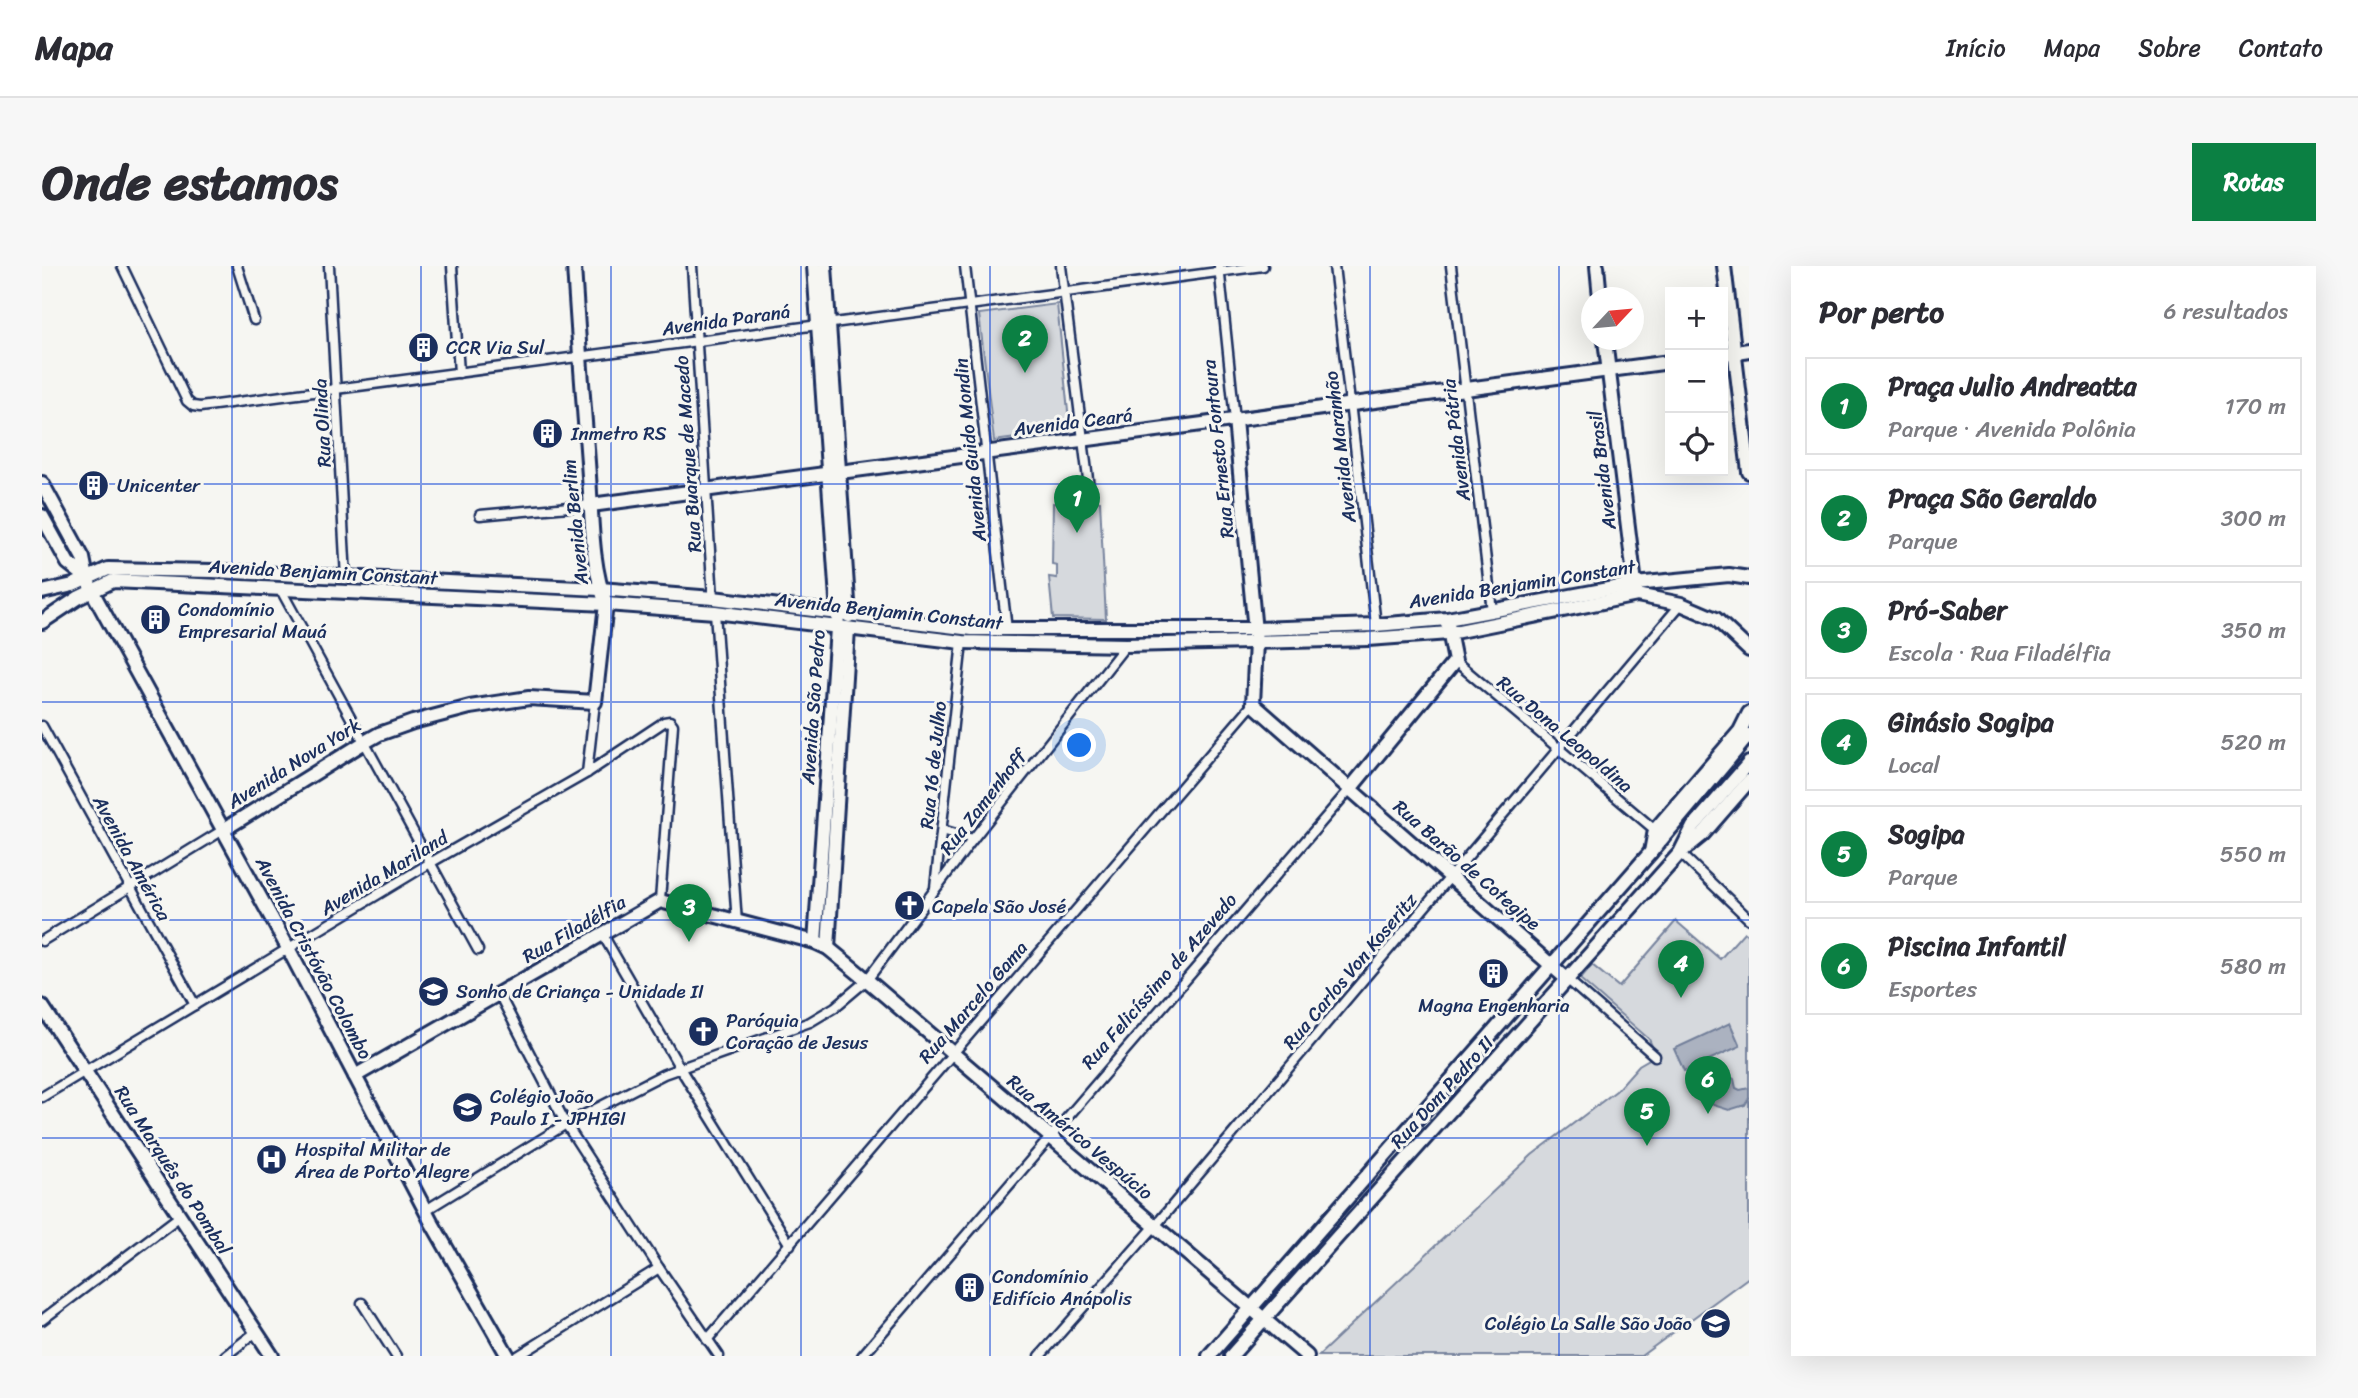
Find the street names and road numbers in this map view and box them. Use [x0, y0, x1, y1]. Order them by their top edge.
street label: Avenida Paraná [659, 295, 793, 345]
street label: Rua Buarque de Macedo [665, 354, 711, 554]
street label: Avenida Guido Mondin [944, 357, 996, 544]
street label: Rua Ernesto Fontoura [1192, 358, 1244, 540]
street label: Avenida Maranhão [1314, 369, 1366, 526]
street label: Rua Olinda [303, 377, 341, 468]
street label: Avenida Pátria [1432, 377, 1480, 504]
street label: Avenida Ceará [1011, 398, 1135, 446]
street label: Avenida Brasil [1578, 408, 1626, 532]
street label: Avenida Berlim [552, 458, 598, 587]
street label: Avenida Benjamin Constant [207, 549, 440, 595]
street label: Avenida Benjamin Constant [1405, 550, 1639, 618]
street label: Avenida Benjamin Constant [772, 583, 1006, 640]
street label: Avenida São Pedro [791, 628, 835, 787]
street label: Rua Dona Leopoldina [1489, 667, 1641, 801]
street label: Rua 16 de Julho [910, 699, 956, 831]
street label: Avenida Nova York [220, 709, 368, 818]
street label: Rua Zamenhoff [931, 739, 1037, 862]
street label: Avenida América [83, 788, 181, 928]
street label: Rua Barão de Cotegipe [1386, 791, 1548, 939]
street label: Avenida Mariland [313, 821, 456, 925]
street label: Avenida Cristóvão Colombo [246, 850, 382, 1066]
street label: Rua Carlos Von Koseritz [1274, 884, 1426, 1057]
street label: Rua Felicíssimo de Azevedo [1073, 885, 1246, 1077]
street label: Rua Filadélfia [516, 886, 633, 972]
street label: Rua Marcelo Gama [910, 933, 1036, 1071]
street label: Rua Dom Pedro II [1382, 1028, 1502, 1156]
street label: Rua Américo Vespúcio [999, 1066, 1161, 1209]
street label: Rua Marquês do Pombal [106, 1078, 241, 1262]

